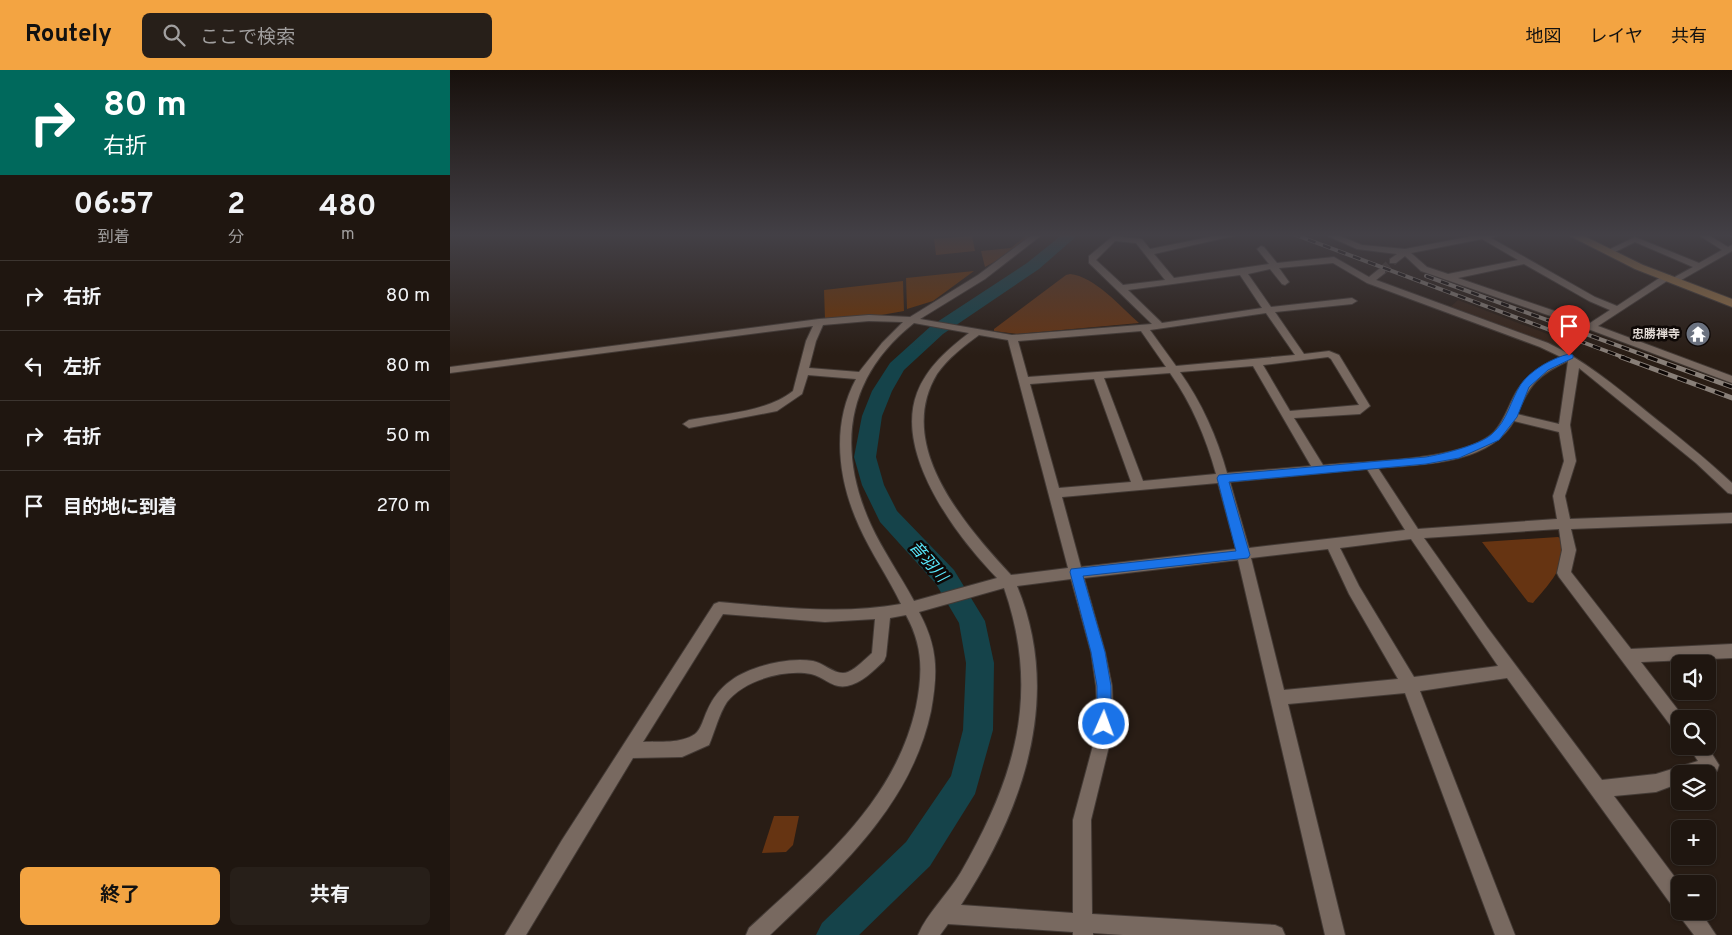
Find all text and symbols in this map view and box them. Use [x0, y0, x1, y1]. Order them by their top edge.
search box [142, 13, 492, 58]
text: Routely [25, 20, 112, 50]
icon: search [160, 21, 188, 49]
text: ここで検索 [200, 26, 295, 50]
text: 地図 [1526, 26, 1562, 49]
text: レイヤ [1590, 26, 1643, 49]
text: 共有 [1671, 26, 1707, 49]
text: 80 m [103, 84, 187, 128]
icon: right [20, 90, 85, 155]
text: 右折 [103, 134, 147, 161]
text: 06:57 [74, 187, 153, 224]
text: 2 [227, 187, 245, 224]
text: 480 [319, 189, 376, 226]
text: m [341, 225, 354, 245]
text: 到着 [98, 228, 130, 248]
text: 分 [228, 228, 244, 248]
icon: right [20, 282, 48, 310]
text: 80 m [386, 284, 430, 308]
text: 右折 [63, 286, 101, 310]
pin [1548, 305, 1590, 356]
icon: arrive [1555, 312, 1583, 340]
temple icon: 忠勝禅寺 [1685, 321, 1711, 347]
place label: 忠勝禅寺 [1632, 327, 1680, 343]
icon: left [20, 352, 48, 380]
text: 80 m [386, 354, 430, 378]
text: 左折 [63, 356, 101, 380]
icon: right [20, 422, 48, 450]
text: 50 m [385, 424, 430, 448]
text: 右折 [63, 426, 101, 450]
icon: arrive [20, 492, 48, 520]
text: 270 m [376, 494, 430, 518]
text: 目的地に到着 [63, 496, 177, 520]
water label: 音羽川 [904, 538, 952, 588]
map controls [1671, 655, 1716, 920]
button: sound [1671, 655, 1716, 700]
position arrow [1077, 697, 1129, 749]
button: search [1671, 710, 1716, 755]
button: layers [1671, 765, 1716, 810]
button: + [1671, 820, 1716, 865]
button: 終了 [20, 867, 220, 925]
button: 共有 [230, 867, 430, 925]
button: − [1671, 875, 1716, 920]

